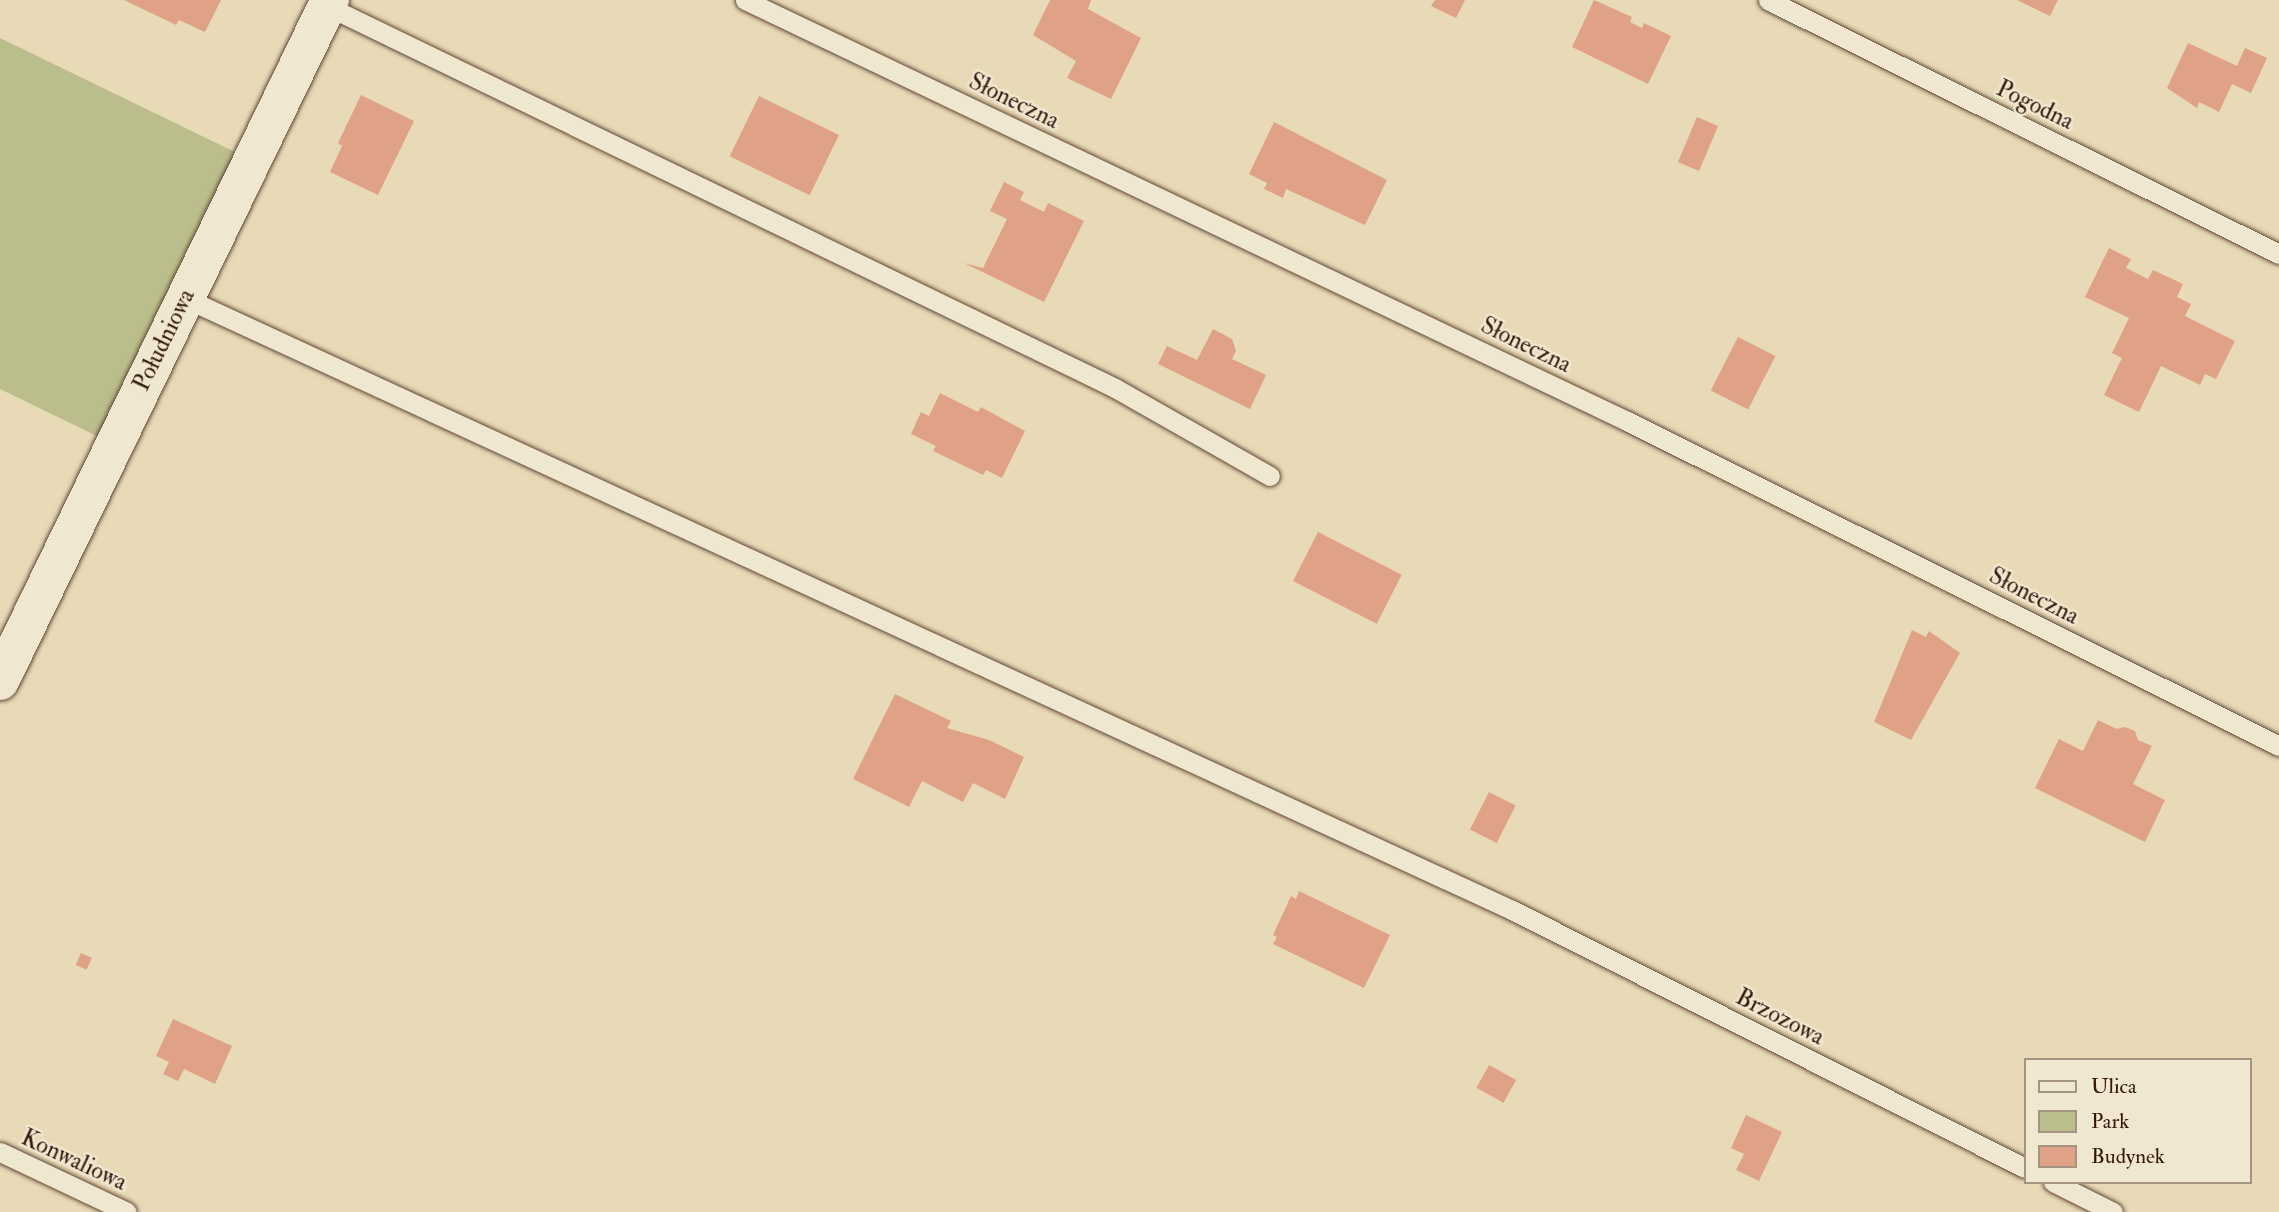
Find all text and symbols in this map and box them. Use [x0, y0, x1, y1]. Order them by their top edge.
street label: Słoneczna [964, 67, 1064, 135]
street label: Pogodna [1992, 74, 2078, 136]
street label: Południowa [127, 284, 201, 396]
street label: Słoneczna [1476, 311, 1576, 379]
street label: Słoneczna [1984, 561, 2084, 631]
street label: Brzozowa [1731, 983, 1829, 1051]
legend [2024, 1058, 2251, 1184]
text: Ulica [2091, 1073, 2137, 1100]
text: Park [2091, 1108, 2129, 1135]
street label: Konwaliowa [17, 1123, 131, 1197]
text: Budynek [2091, 1143, 2165, 1170]

